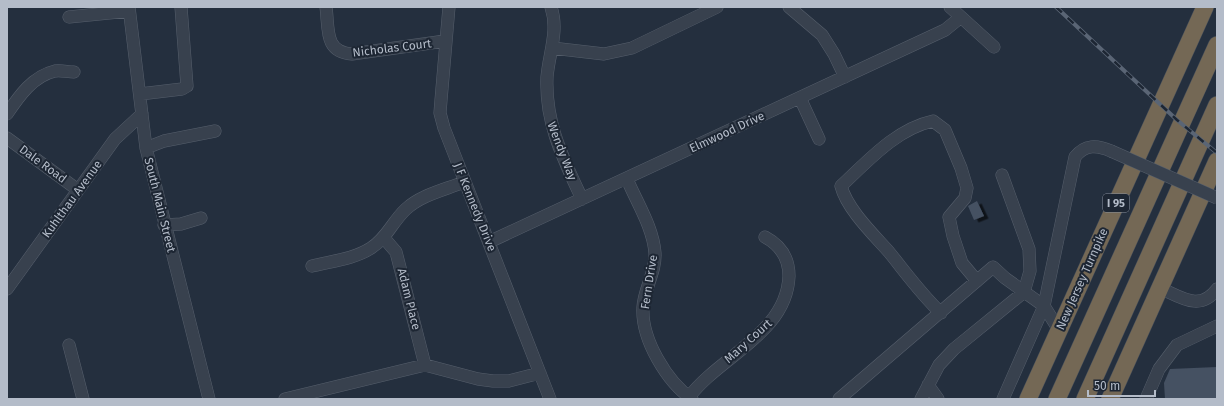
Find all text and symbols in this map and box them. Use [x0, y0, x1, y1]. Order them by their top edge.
street label: Nicholas Court [352, 36, 433, 60]
street label: Elmwood Drive [687, 108, 767, 156]
street label: Wendy Way [544, 120, 580, 182]
street label: Dale Road [17, 142, 69, 186]
street label: South Main Street [141, 156, 179, 254]
street label: Kuhlthau Avenue [39, 158, 105, 240]
street label: J F Kennedy Drive [451, 161, 499, 253]
road number: I 95 [1103, 194, 1129, 212]
street label: New Jersey Turnpike [1053, 226, 1111, 332]
street label: Fern Drive [638, 254, 660, 310]
street label: Adam Place [395, 267, 423, 331]
street label: Mary Court [721, 316, 775, 366]
scale bar [1088, 372, 1155, 398]
text: 50 m [1094, 379, 1120, 393]

